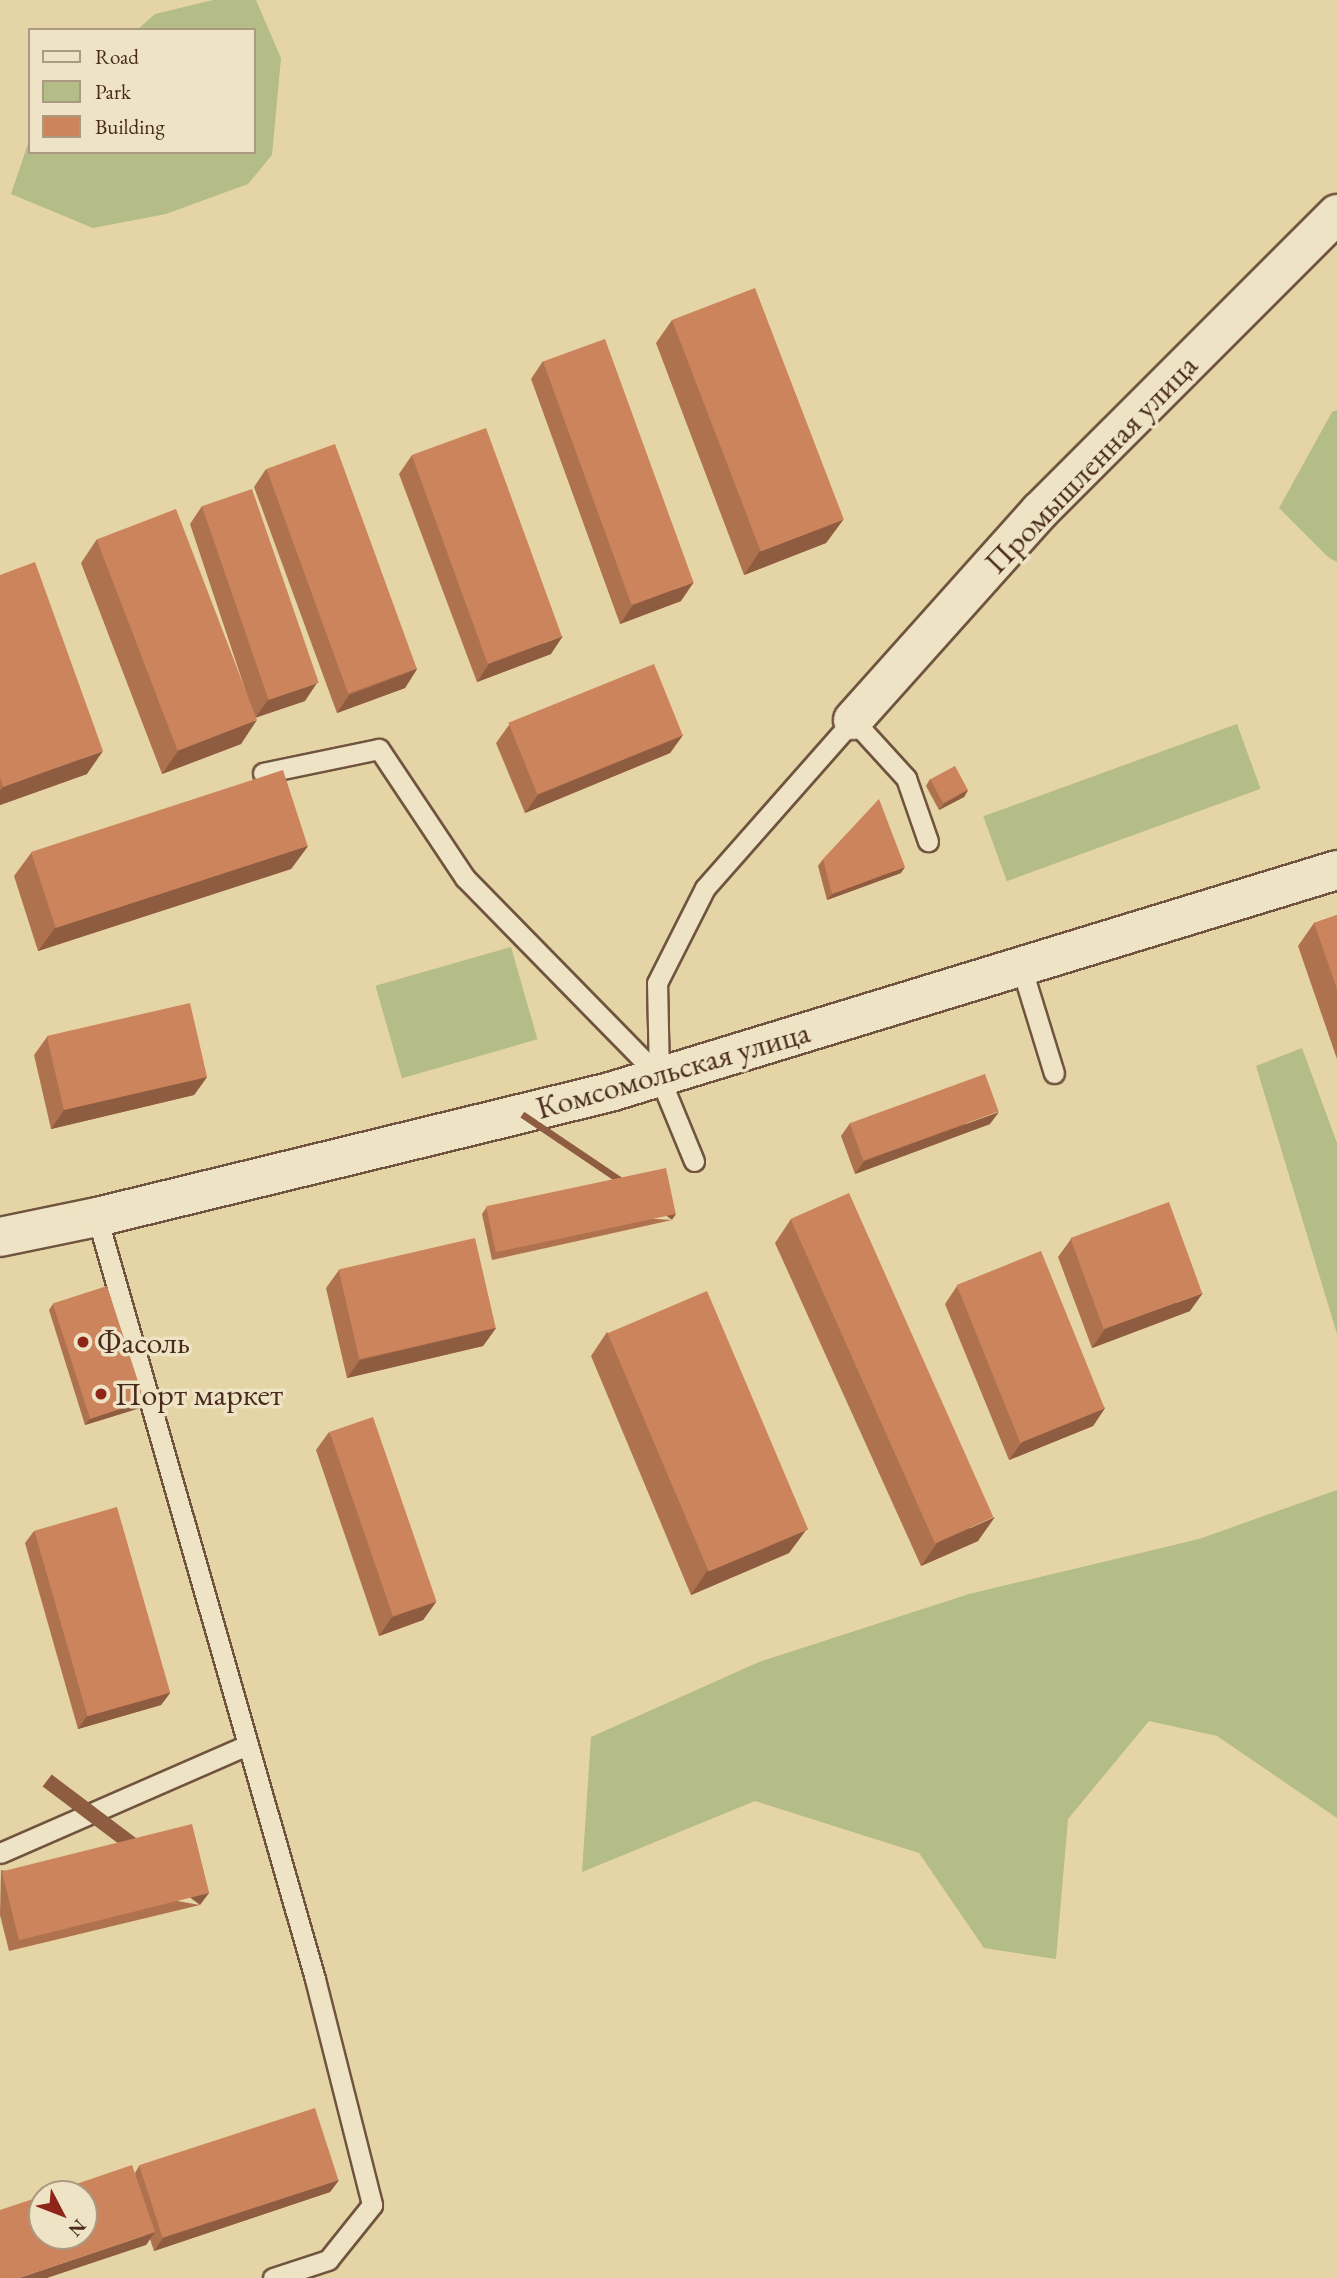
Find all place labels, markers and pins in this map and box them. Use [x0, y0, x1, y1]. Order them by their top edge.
place label: Фасоль [97, 1323, 190, 1361]
marker: Фасоль [75, 1334, 91, 1350]
place label: Порт маркет [115, 1375, 283, 1413]
marker: Порт маркет [93, 1386, 109, 1402]

